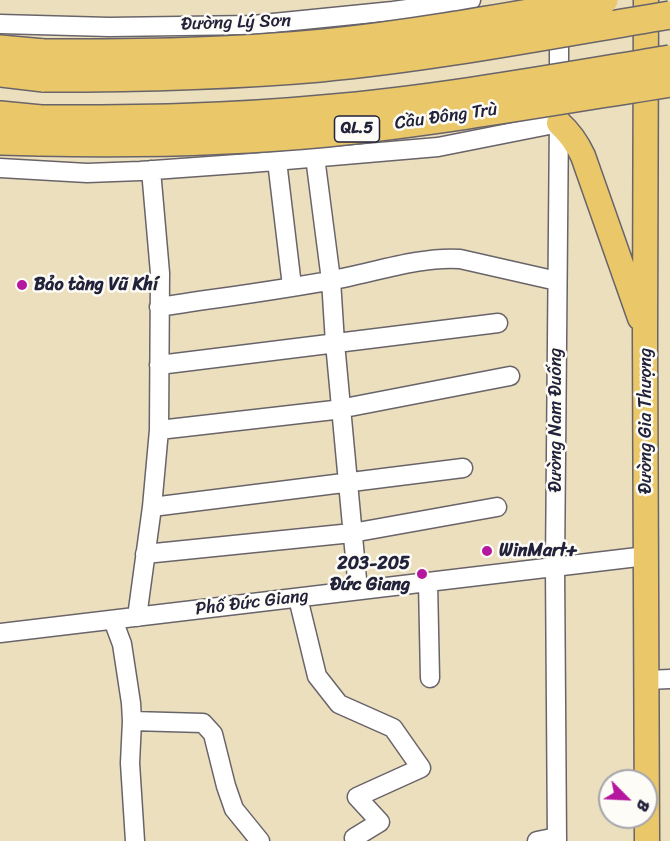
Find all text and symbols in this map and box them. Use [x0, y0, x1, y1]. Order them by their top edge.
street label: Đường Lý Sơn [181, 10, 291, 36]
street label: Cầu Đông Trù [393, 99, 499, 135]
road number: QL.5 [334, 116, 380, 142]
place label: Bảo tàng Vũ Khí [34, 274, 158, 296]
marker: Bảo tàng Vũ Khí [15, 278, 29, 292]
street label: Đường Nam Đuống [545, 348, 567, 492]
street label: Đường Gia Thượng [635, 348, 657, 494]
place label: WinMart+ [499, 540, 578, 562]
marker: WinMart+ [480, 544, 494, 558]
place label: 203-205 Đức Giang [330, 553, 410, 596]
marker: 203-205 Đức Giang [415, 567, 429, 581]
street label: Phố Đức Giang [194, 585, 310, 621]
north arrow [598, 769, 658, 829]
text: B [628, 795, 658, 816]

